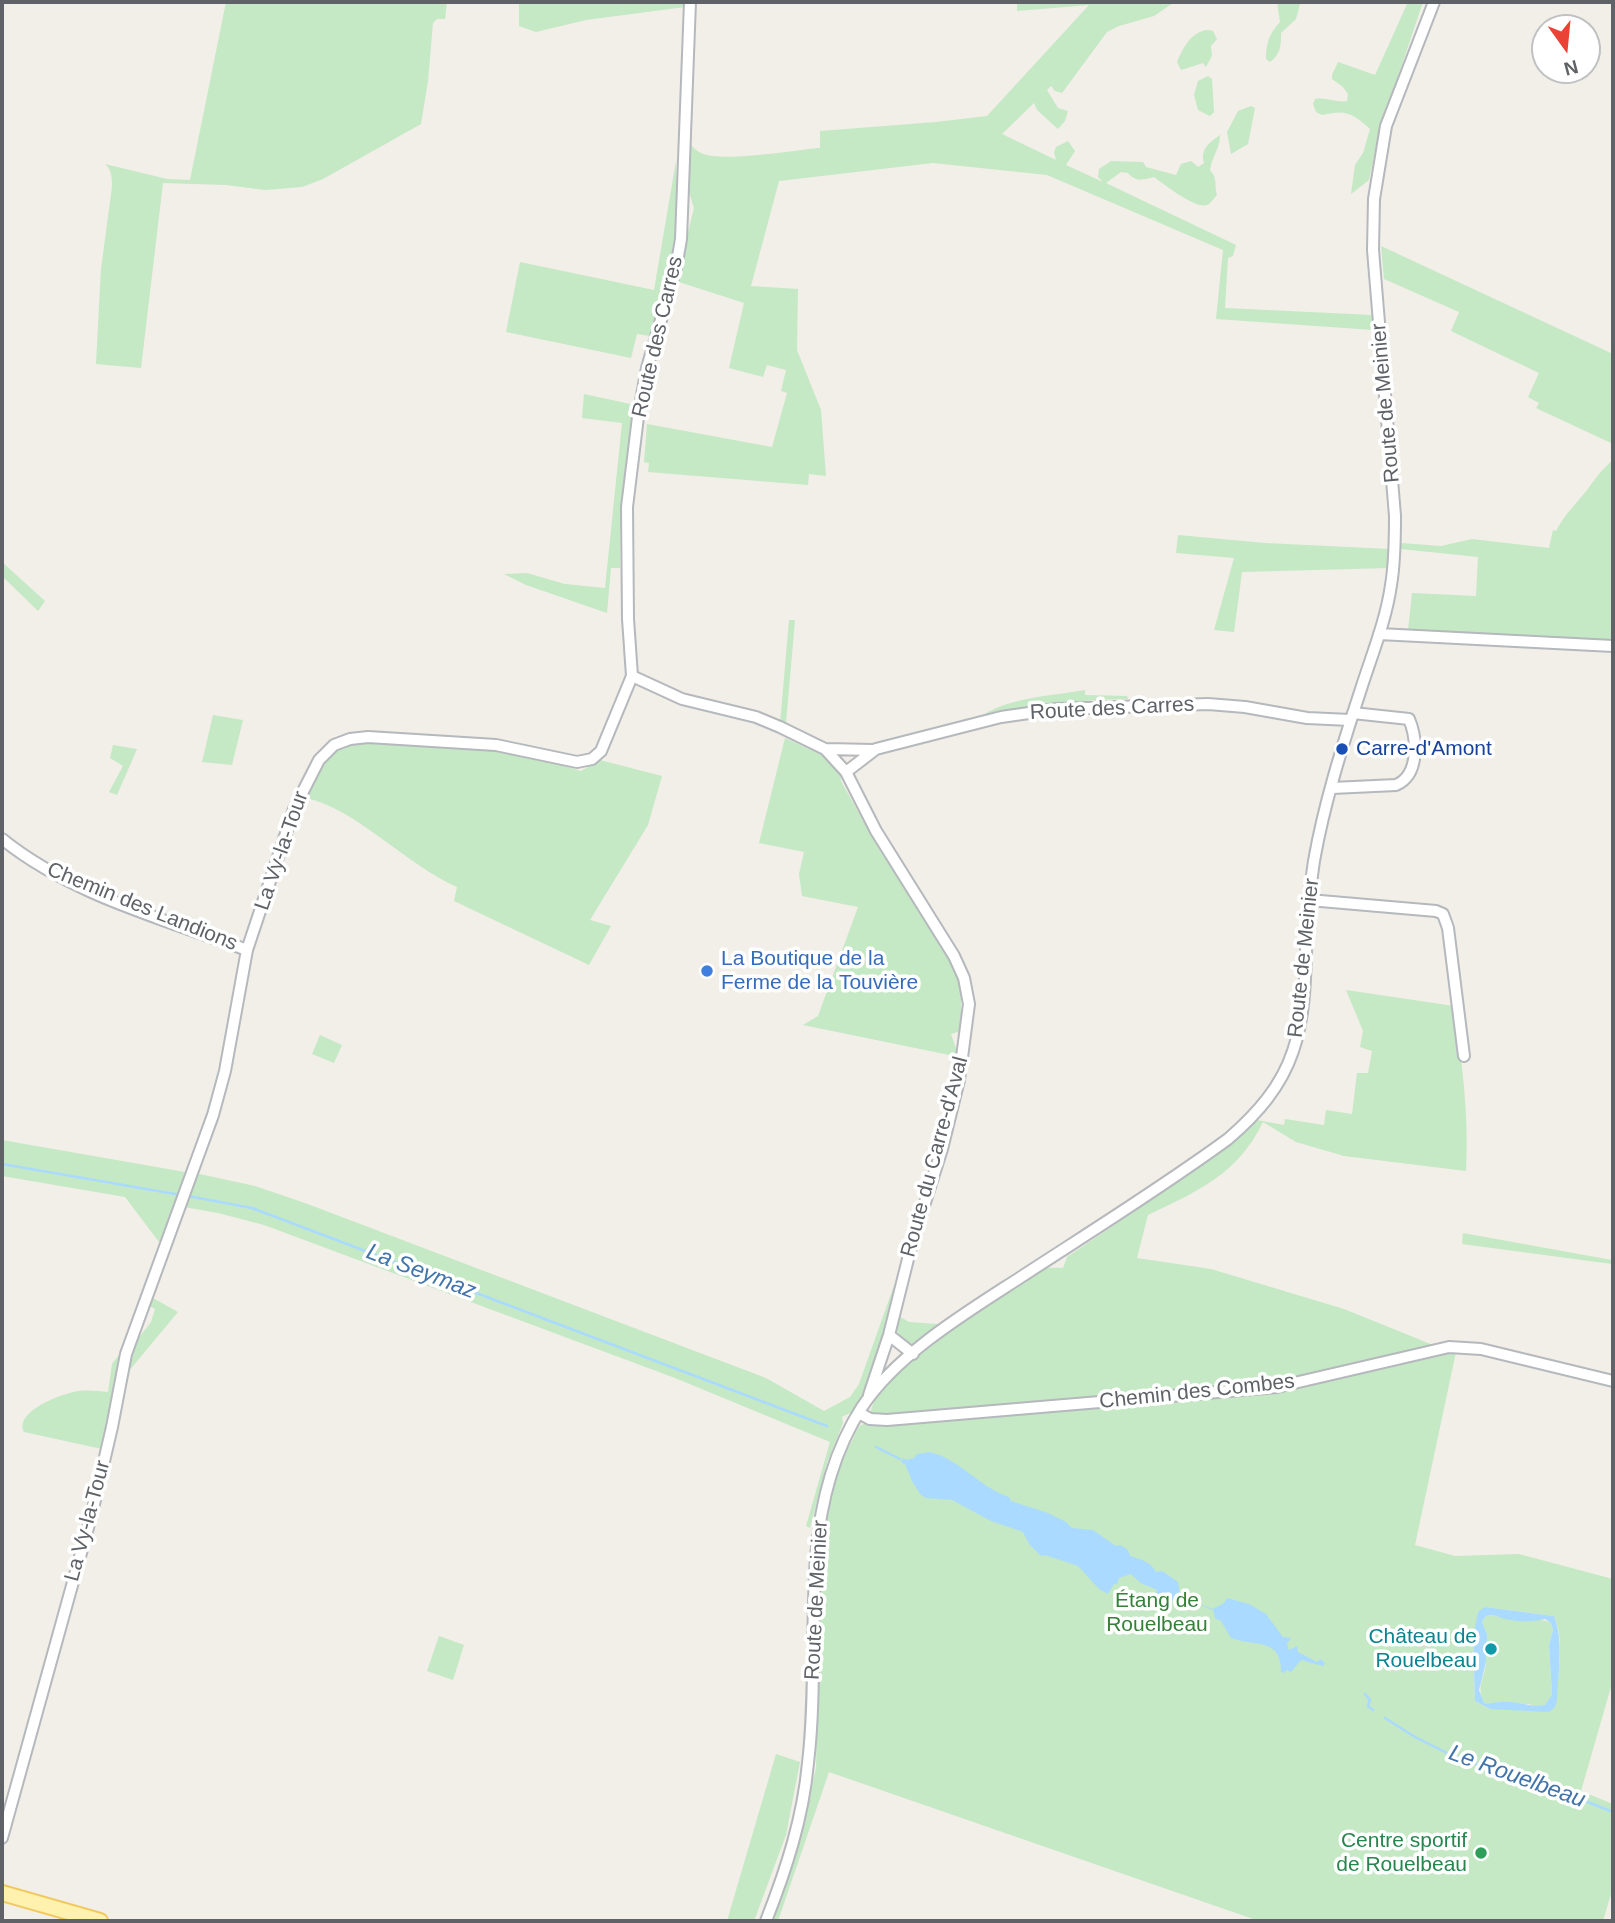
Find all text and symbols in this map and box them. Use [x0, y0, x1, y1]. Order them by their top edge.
north arrow [1531, 14, 1601, 84]
text: N [1562, 56, 1580, 80]
street label: Route des Carres [627, 254, 689, 420]
street label: Route de Meinier [1366, 322, 1406, 484]
street label: Route des Carres [1029, 692, 1195, 726]
place label: Carre-d'Amont [1356, 736, 1492, 762]
marker: Carre-d'Amont [1334, 741, 1350, 757]
street label: La Vy-la-Tour [250, 788, 314, 914]
street label: Chemin des Landions [43, 857, 241, 957]
street label: Route de Meinier [1283, 877, 1325, 1039]
place label: La Boutique de la Ferme de la Touvière [721, 946, 918, 996]
marker: La Boutique de la Ferme de la Touvière [699, 963, 715, 979]
street label: Route du Carre-d'Aval [896, 1054, 974, 1260]
water label: La Seymaz [362, 1239, 480, 1305]
street label: Chemin des Combes [1098, 1369, 1296, 1415]
street label: La Vy-la-Tour [60, 1458, 116, 1584]
street label: Route de Meinier [800, 1519, 834, 1681]
park label: Étang de Rouelbeau [1106, 1588, 1208, 1638]
place label: Château de Rouelbeau [1368, 1624, 1477, 1674]
marker: Château de Rouelbeau [1483, 1641, 1499, 1657]
water label: Le Rouelbeau [1445, 1740, 1589, 1814]
place label: Centre sportif de Rouelbeau [1336, 1828, 1467, 1878]
marker: Centre sportif de Rouelbeau [1473, 1845, 1489, 1861]

